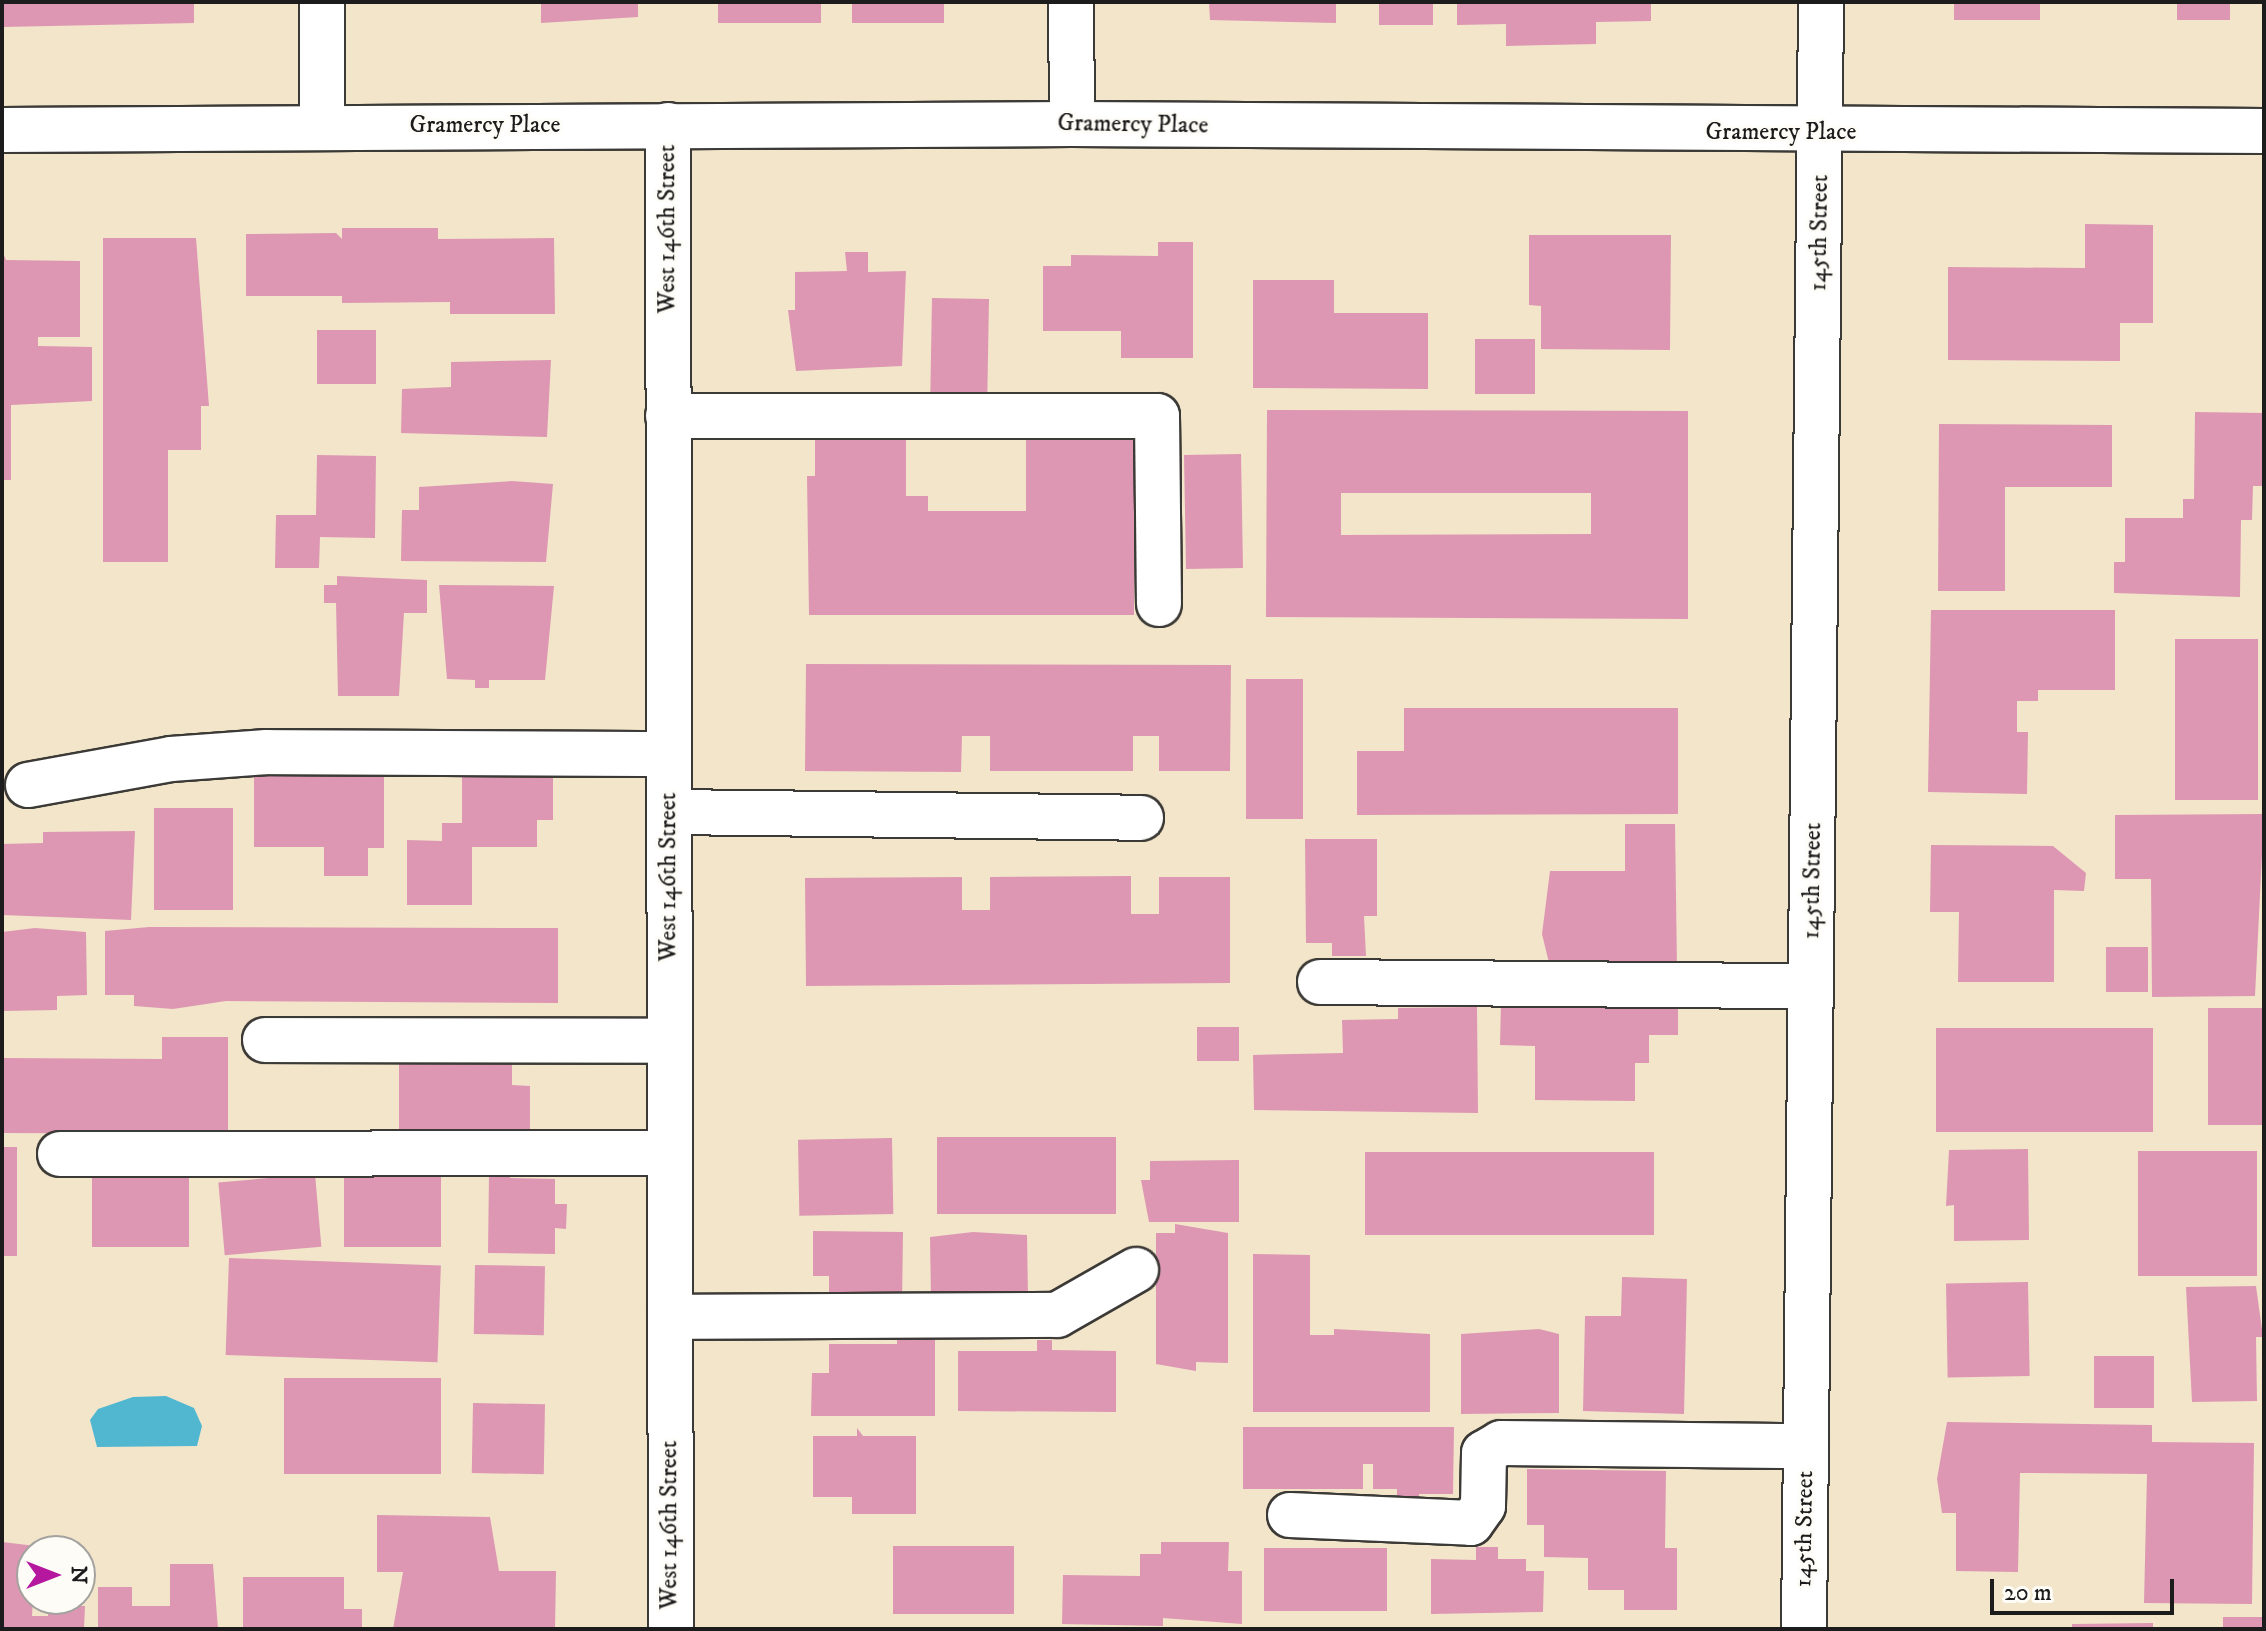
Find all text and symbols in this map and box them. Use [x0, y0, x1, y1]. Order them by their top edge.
street label: Gramercy Place [1057, 109, 1209, 141]
street label: Gramercy Place [409, 112, 561, 140]
street label: Gramercy Place [1705, 119, 1857, 147]
street label: West 146th Street [654, 145, 682, 313]
street label: 145th Street [1805, 174, 1835, 292]
street label: West 146th Street [655, 793, 683, 961]
street label: 145th Street [1798, 822, 1828, 940]
street label: West 146th Street [656, 1441, 684, 1609]
street label: 145th Street [1790, 1470, 1820, 1588]
north arrow [16, 1535, 96, 1615]
scale bar [1994, 1563, 2178, 1613]
text: N [65, 1566, 92, 1584]
text: 20 m [2004, 1578, 2052, 1608]

